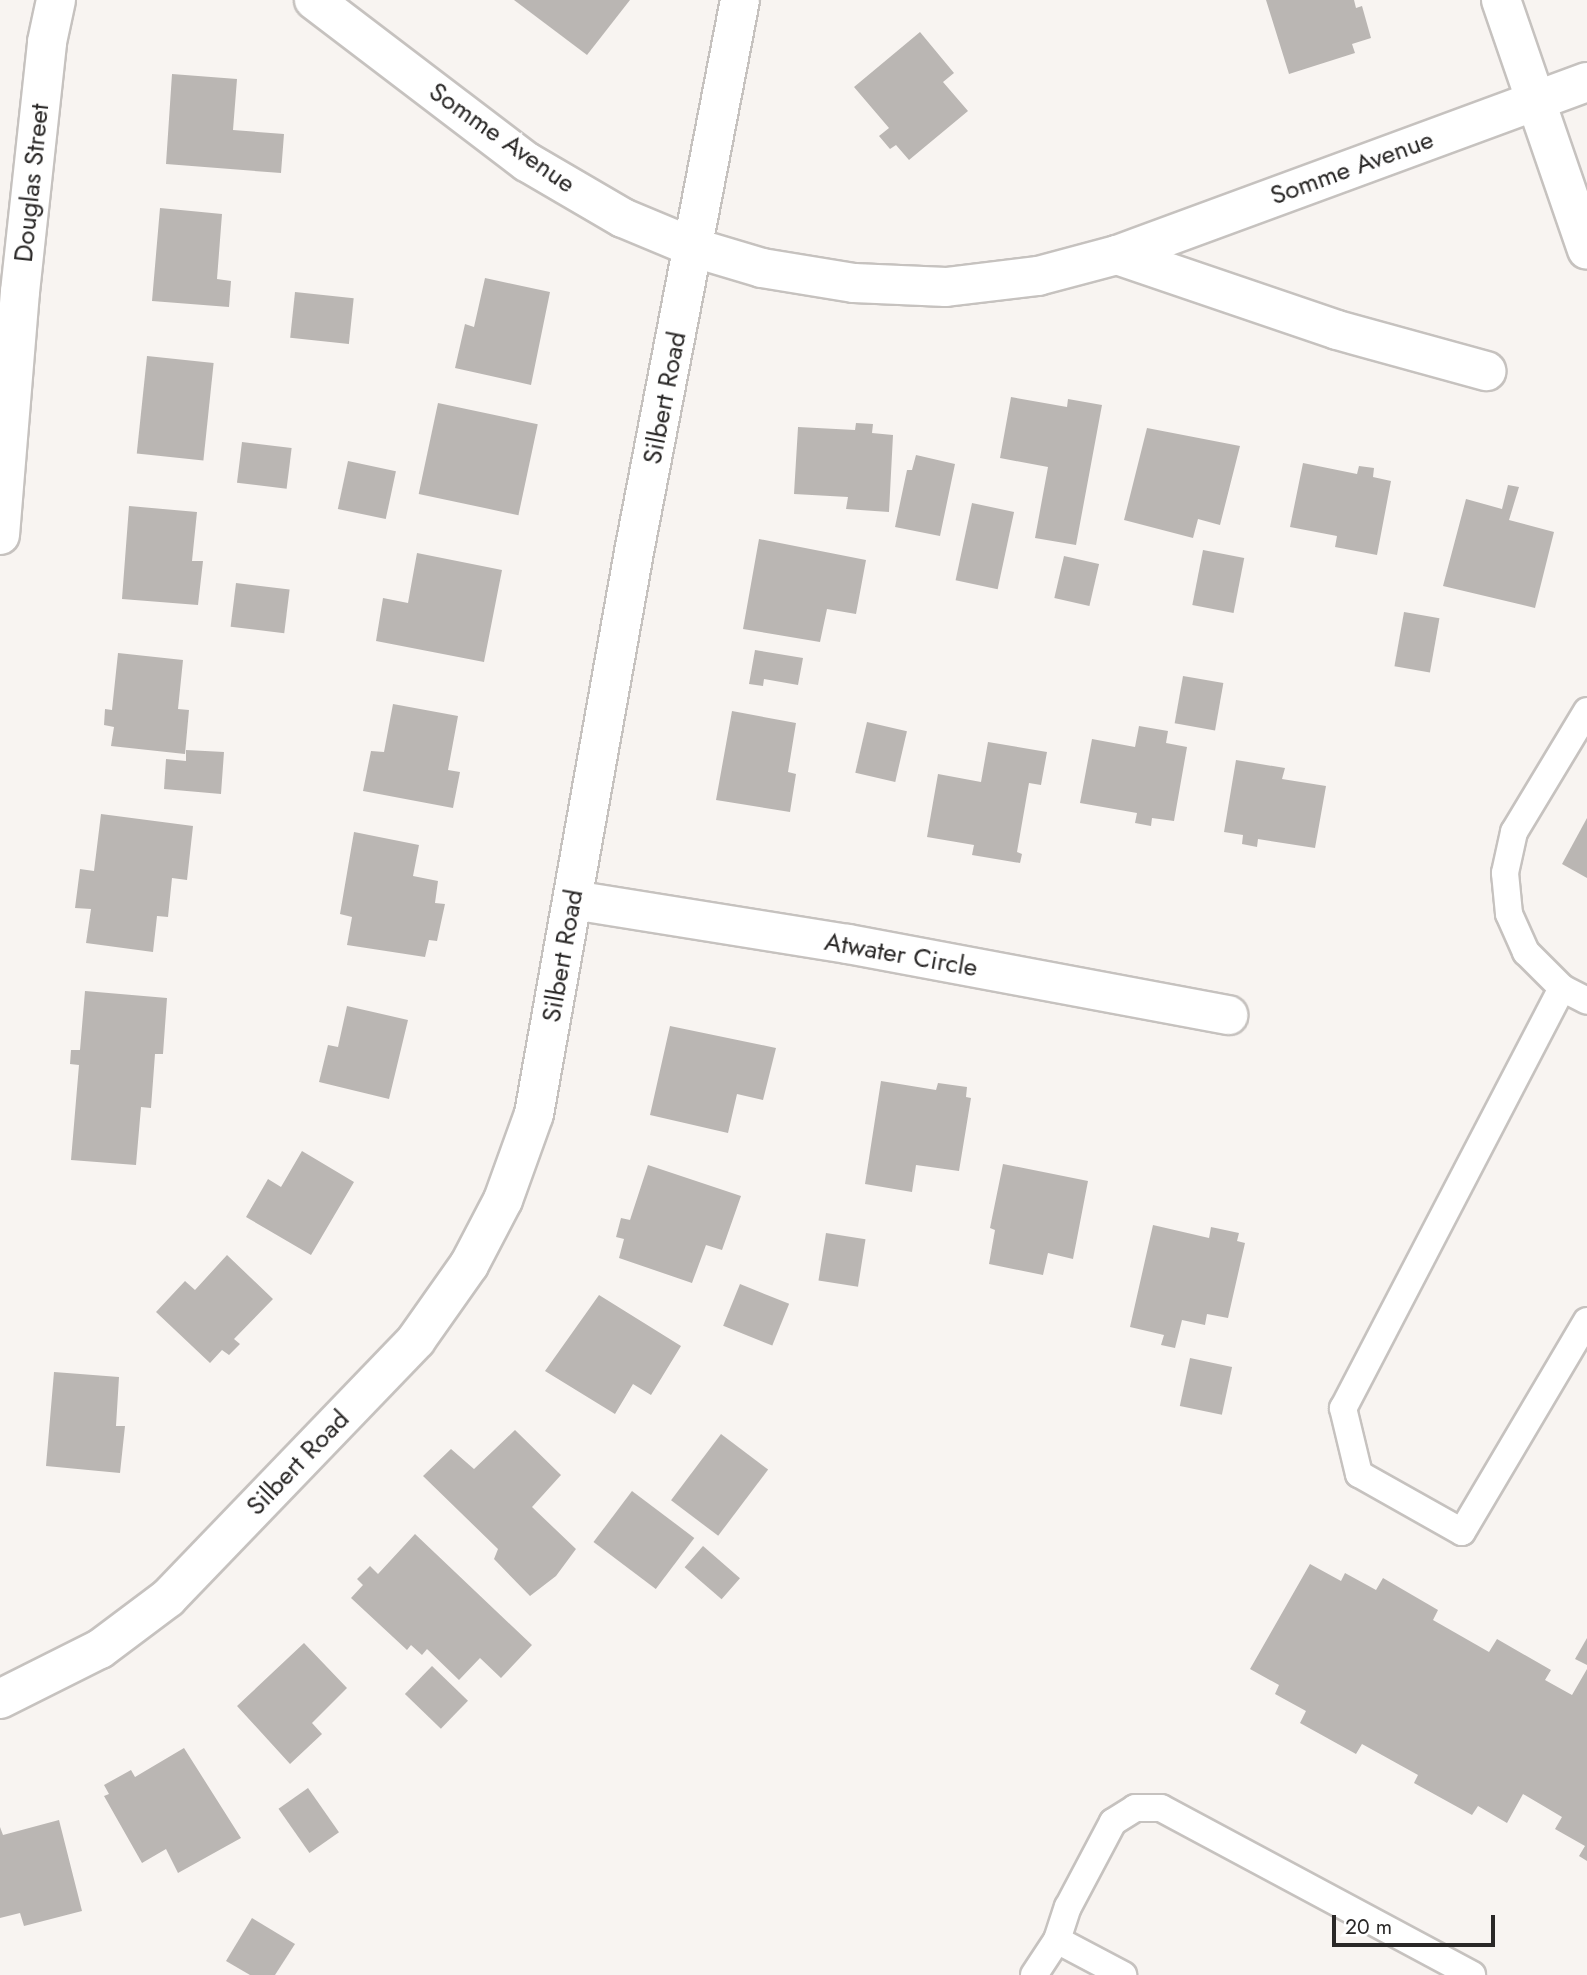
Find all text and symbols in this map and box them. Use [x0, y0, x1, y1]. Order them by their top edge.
street label: Somme Avenue [423, 76, 581, 200]
street label: Douglas Street [8, 102, 56, 264]
street label: Somme Avenue [1266, 124, 1438, 212]
street label: Silbert Road [637, 329, 693, 467]
street label: Silbert Road [536, 887, 590, 1025]
street label: Atwater Circle [822, 926, 980, 984]
street label: Silbert Road [240, 1404, 356, 1522]
scale bar [1335, 1902, 1498, 1946]
text: 20 m [1345, 1912, 1392, 1942]

